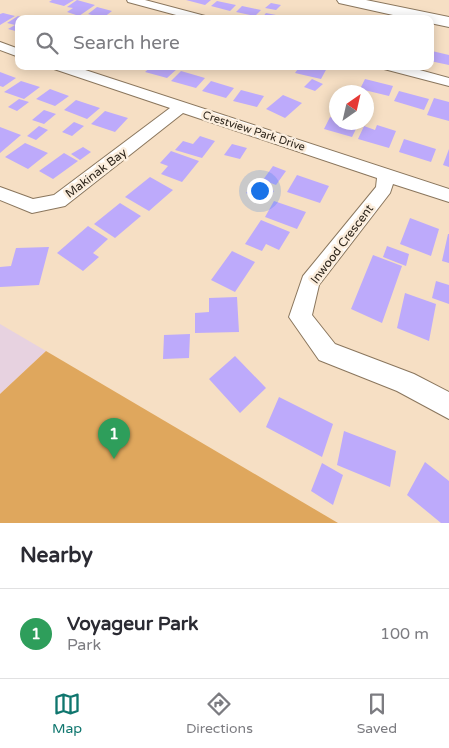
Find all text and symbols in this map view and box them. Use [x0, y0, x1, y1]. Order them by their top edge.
search box [15, 15, 434, 70]
icon: search [33, 29, 61, 57]
text: Search here [73, 32, 180, 54]
north arrow [329, 85, 374, 130]
street label: Crestview Park Drive [201, 108, 307, 154]
street label: Makinak Bay [63, 145, 130, 201]
your location [247, 178, 273, 204]
street label: Inwood Crescent [308, 201, 377, 286]
pin: 1 [98, 418, 130, 459]
text: Nearby [20, 543, 93, 568]
text: Voyageur Park [67, 613, 198, 635]
text: 1 [31, 624, 41, 644]
text: 100 m [380, 624, 429, 644]
text: Park [67, 635, 101, 655]
tab: Map [52, 690, 82, 737]
tab: Directions [186, 690, 253, 737]
tab: Saved [357, 690, 397, 737]

